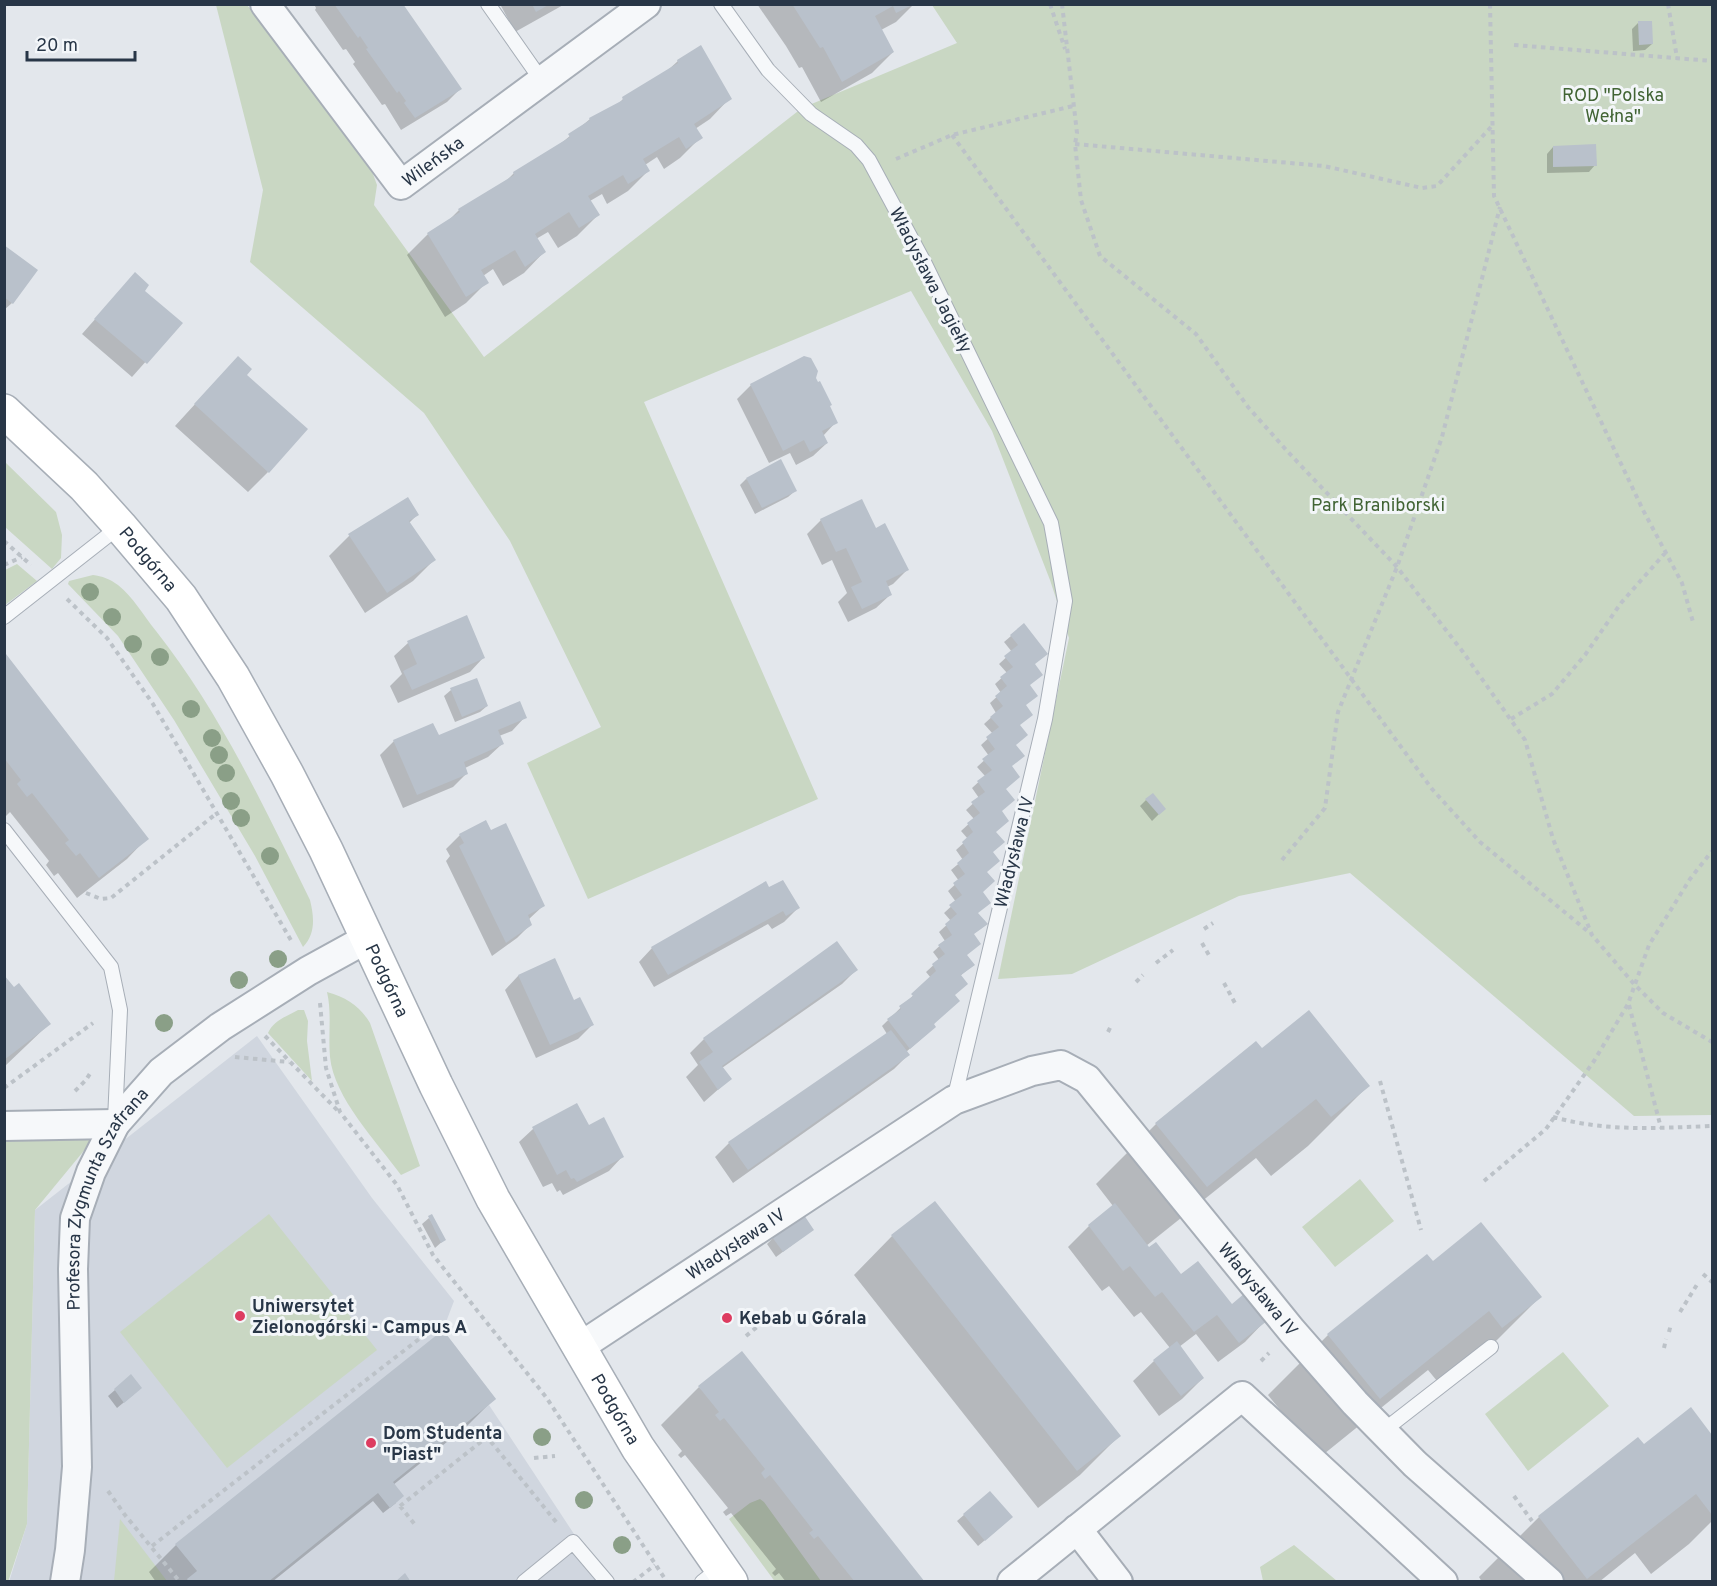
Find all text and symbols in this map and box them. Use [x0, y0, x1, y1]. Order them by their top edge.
scale bar [27, 24, 135, 62]
text: 20 m [36, 35, 78, 58]
park label: ROD "Polska Wełna" [1562, 85, 1664, 129]
street label: Wileńska [398, 132, 469, 193]
street label: Władysława Jagiełły [883, 204, 976, 357]
park label: Park Braniborski [1311, 495, 1445, 518]
street label: Podgórna [113, 523, 181, 598]
street label: Władysława IV [990, 794, 1040, 911]
street label: Podgórna [359, 941, 413, 1022]
street label: Profesora Zygmunta Szafrana [63, 1084, 154, 1311]
street label: Władysława IV [682, 1204, 791, 1286]
street label: Władysława IV [1212, 1239, 1302, 1342]
place label: Uniwersytet Zielonogórski - Campus A [252, 1296, 467, 1340]
place label: Kebab u Górala [739, 1308, 867, 1331]
marker: Uniwersytet Zielonogórski - Campus A [233, 1309, 247, 1323]
marker: Kebab u Górala [720, 1311, 734, 1325]
street label: Podgórna [584, 1370, 644, 1450]
place label: Dom Studenta "Piast" [383, 1423, 502, 1467]
marker: Dom Studenta "Piast" [364, 1436, 378, 1450]

